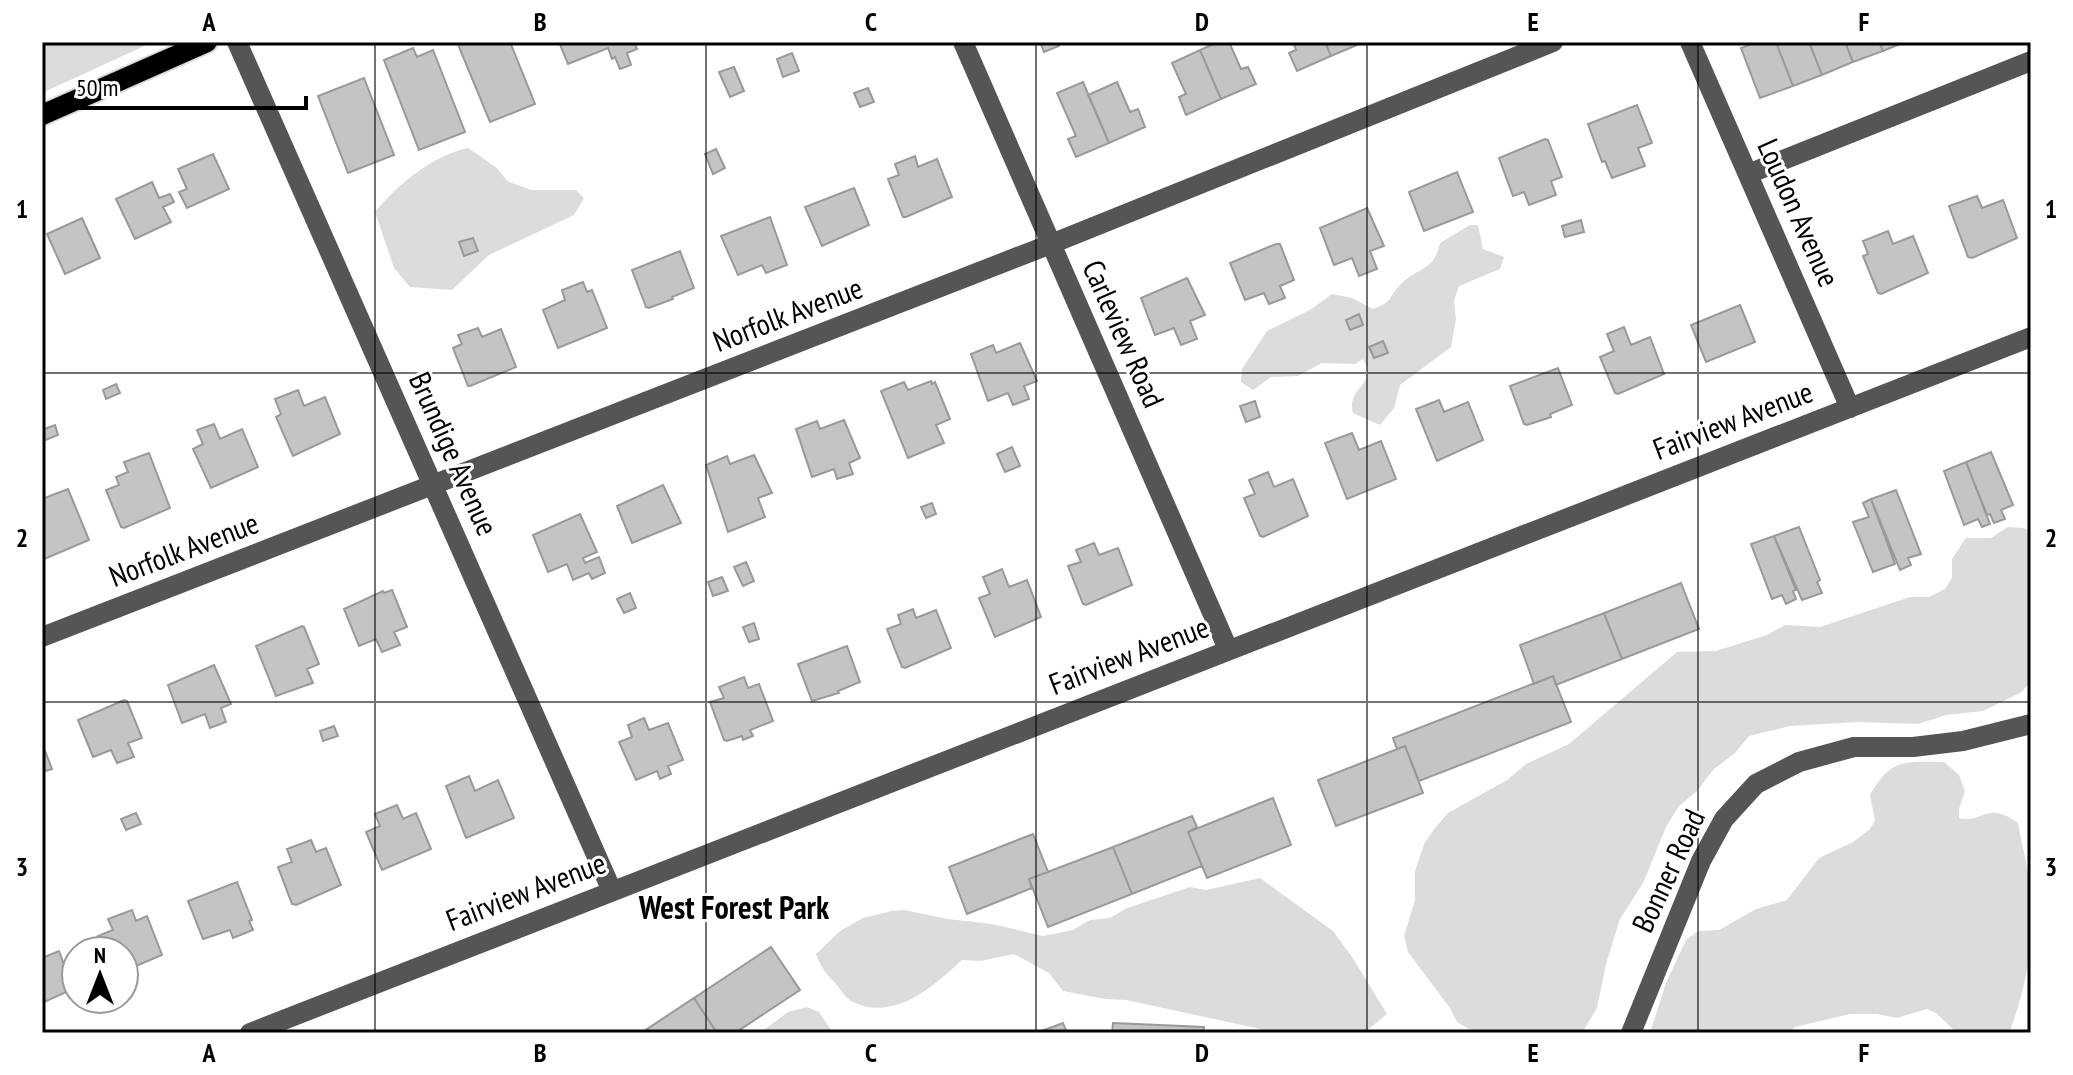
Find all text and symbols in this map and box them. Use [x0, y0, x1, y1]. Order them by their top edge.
text: A [201, 5, 216, 38]
text: B [534, 5, 547, 38]
text: C [865, 5, 877, 38]
text: D [1195, 5, 1209, 38]
text: E [1527, 5, 1539, 38]
text: F [1859, 5, 1870, 38]
scale bar [64, 60, 306, 110]
text: 50 m [76, 72, 118, 103]
street label: Loudon Avenue [1749, 132, 1849, 292]
text: 1 [16, 192, 28, 225]
text: 1 [2045, 192, 2057, 225]
street label: Carleview Road [1075, 254, 1174, 413]
street label: Norfolk Avenue [707, 267, 868, 360]
street label: Brundige Avenue [401, 366, 508, 541]
street label: Fairview Avenue [1647, 371, 1818, 468]
street label: Norfolk Avenue [103, 502, 264, 595]
text: 2 [16, 521, 28, 554]
text: 2 [2045, 521, 2057, 554]
street label: Fairview Avenue [1043, 606, 1214, 703]
street label: Bonner Road [1622, 802, 1713, 938]
street label: Fairview Avenue [440, 842, 611, 939]
text: 3 [16, 850, 28, 883]
text: 3 [2045, 850, 2057, 883]
district label: West Forest Park [638, 886, 830, 928]
north arrow [60, 935, 140, 1015]
text: N [94, 941, 106, 969]
text: A [201, 1036, 216, 1069]
text: B [534, 1036, 547, 1069]
text: C [865, 1036, 877, 1069]
text: D [1195, 1036, 1209, 1069]
text: E [1527, 1036, 1539, 1069]
text: F [1859, 1036, 1870, 1069]

